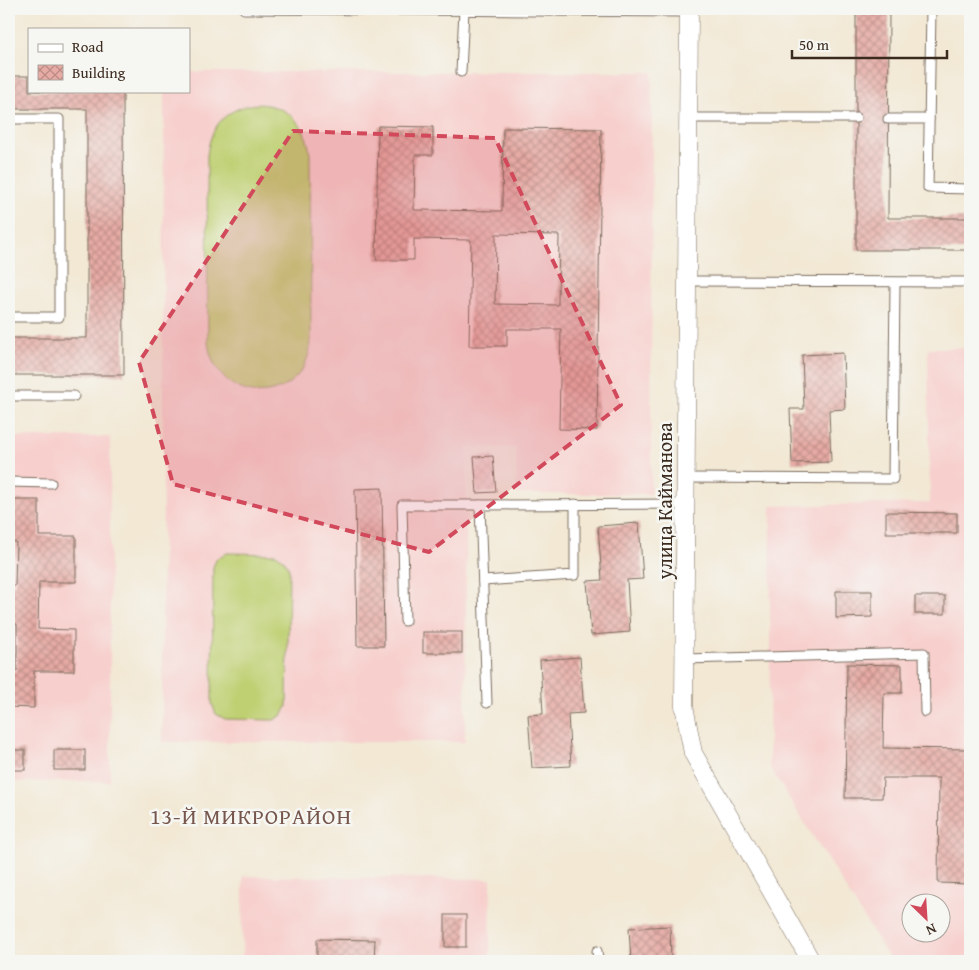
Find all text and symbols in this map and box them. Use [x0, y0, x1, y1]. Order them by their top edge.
legend [28, 28, 190, 92]
scale bar [792, 28, 946, 60]
text: 50 m [799, 34, 830, 55]
text: Road [72, 36, 103, 57]
text: Building [72, 62, 126, 83]
street label: улица Кайманова [650, 422, 679, 580]
district label: 13-Й МИКРОРАЙОН [150, 800, 352, 832]
north arrow [902, 892, 952, 942]
text: N [922, 919, 940, 941]

